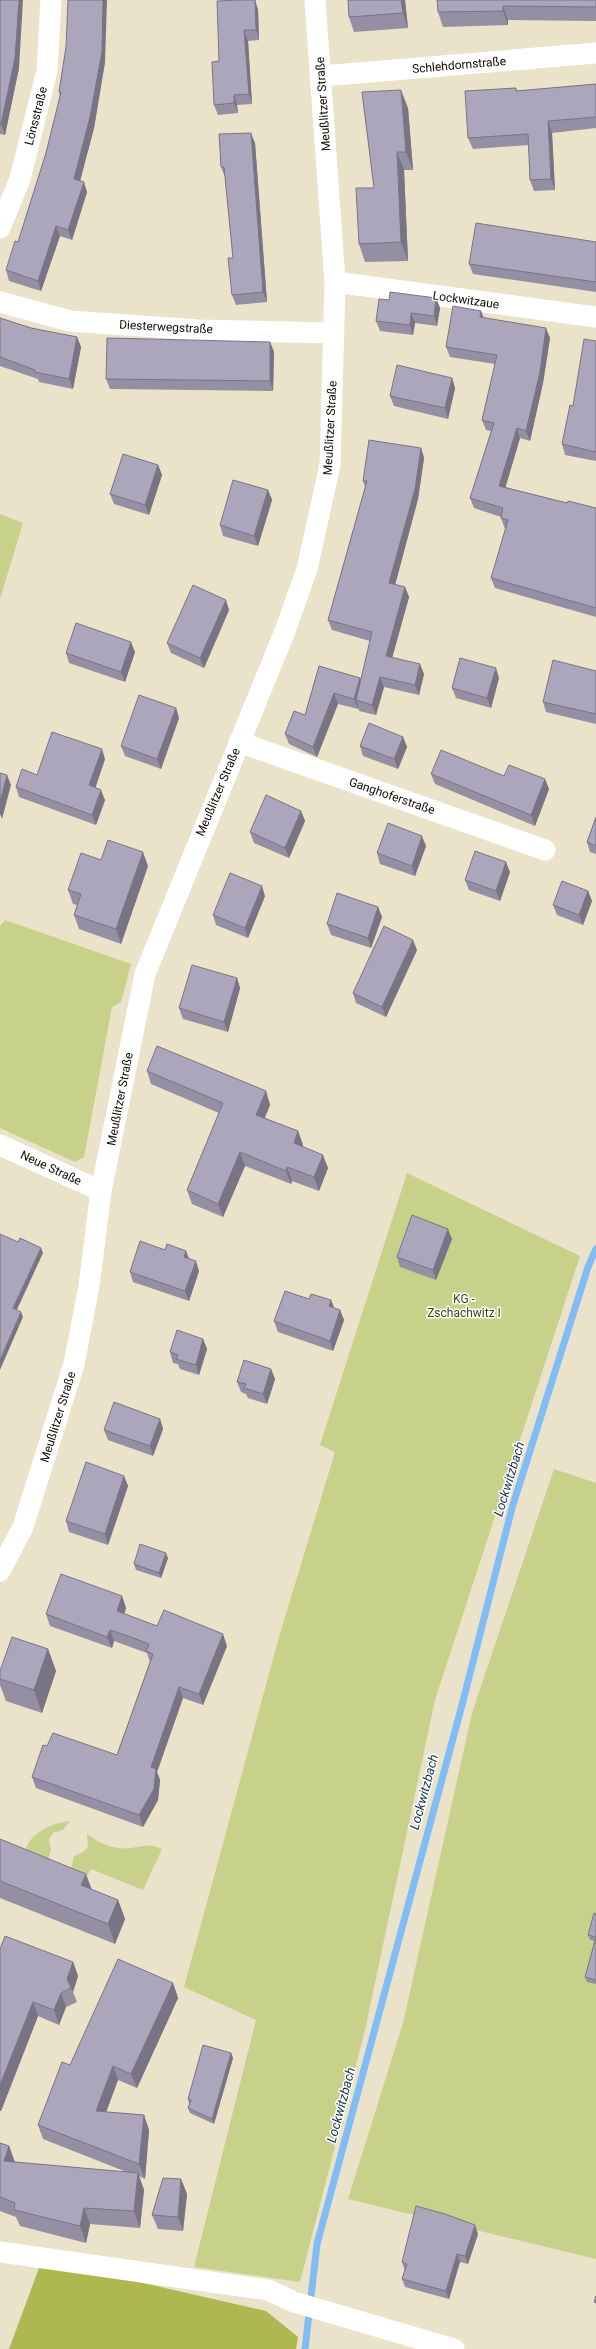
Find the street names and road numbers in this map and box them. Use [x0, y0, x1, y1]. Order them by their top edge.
street label: Schlehdornstraße [411, 54, 507, 76]
street label: Meußlitzer Straße [313, 56, 333, 152]
street label: Lönsstraße [22, 85, 50, 147]
street label: Lockwitzaue [432, 288, 500, 312]
street label: Diesterwegstraße [119, 318, 213, 336]
street label: Meußlitzer Straße [321, 380, 339, 476]
street label: Meußlitzer Straße [193, 746, 243, 838]
street label: Ganghoferstraße [347, 775, 437, 817]
street label: Meußlitzer Straße [104, 1051, 136, 1147]
street label: Neue Straße [18, 1148, 84, 1188]
street label: Meußlitzer Straße [37, 1370, 79, 1464]

